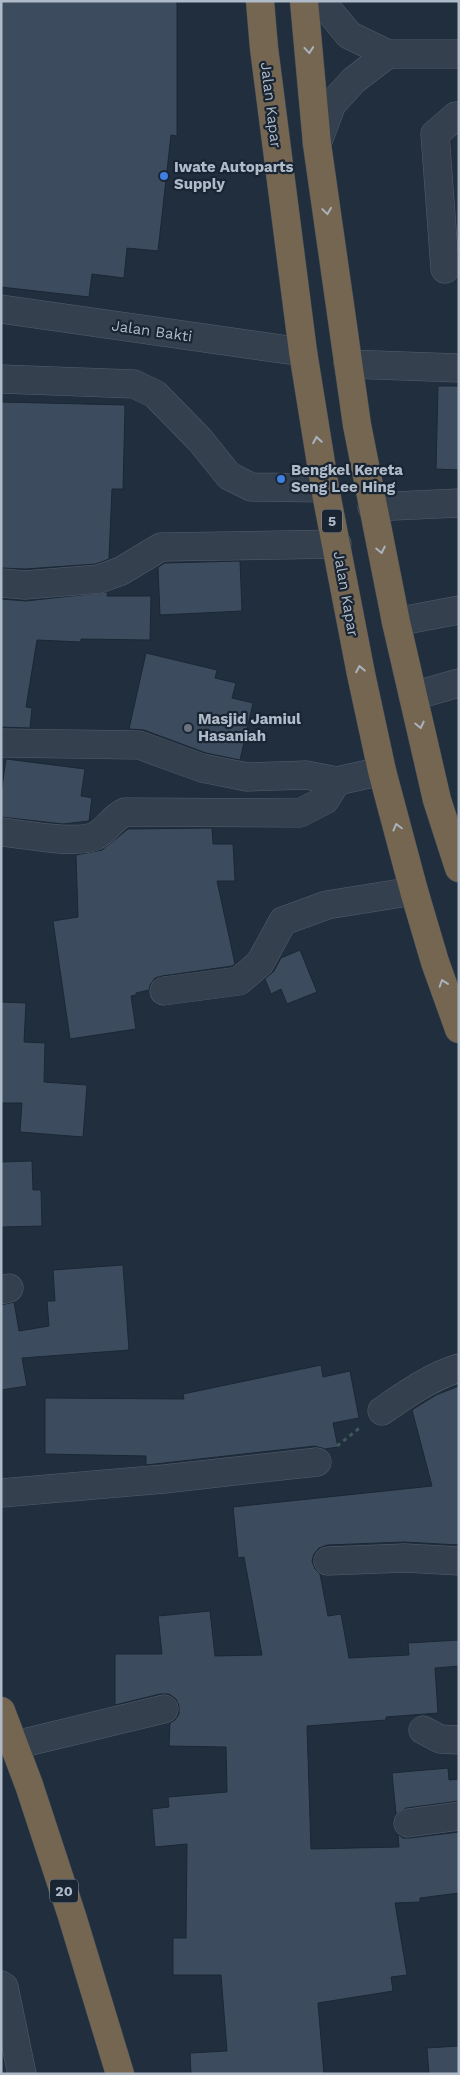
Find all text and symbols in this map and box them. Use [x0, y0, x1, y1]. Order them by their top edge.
one-way arrow [303, 46, 314, 54]
street label: Jalan Kapar [257, 61, 285, 149]
place label: Iwate Autoparts Supply [174, 158, 294, 193]
marker: Iwate Autoparts Supply [158, 170, 170, 182]
one-way arrow [321, 207, 331, 216]
street label: Jalan Bakti [111, 316, 193, 346]
one-way arrow [313, 436, 323, 444]
place label: Bengkel Kereta Seng Lee Hing [291, 461, 403, 496]
marker: Bengkel Kereta Seng Lee Hing [275, 473, 287, 485]
road number: 5 [322, 510, 342, 532]
one-way arrow [375, 545, 386, 554]
street label: Jalan Kapar [330, 550, 362, 638]
one-way arrow [355, 664, 366, 673]
place label: Masjid Jamiul Hasaniah [198, 710, 301, 745]
one-way arrow [414, 721, 425, 730]
marker: Masjid Jamiul Hasaniah [182, 722, 194, 734]
one-way arrow [392, 822, 403, 831]
one-way arrow [439, 979, 449, 987]
road number: 20 [50, 1880, 78, 1902]

